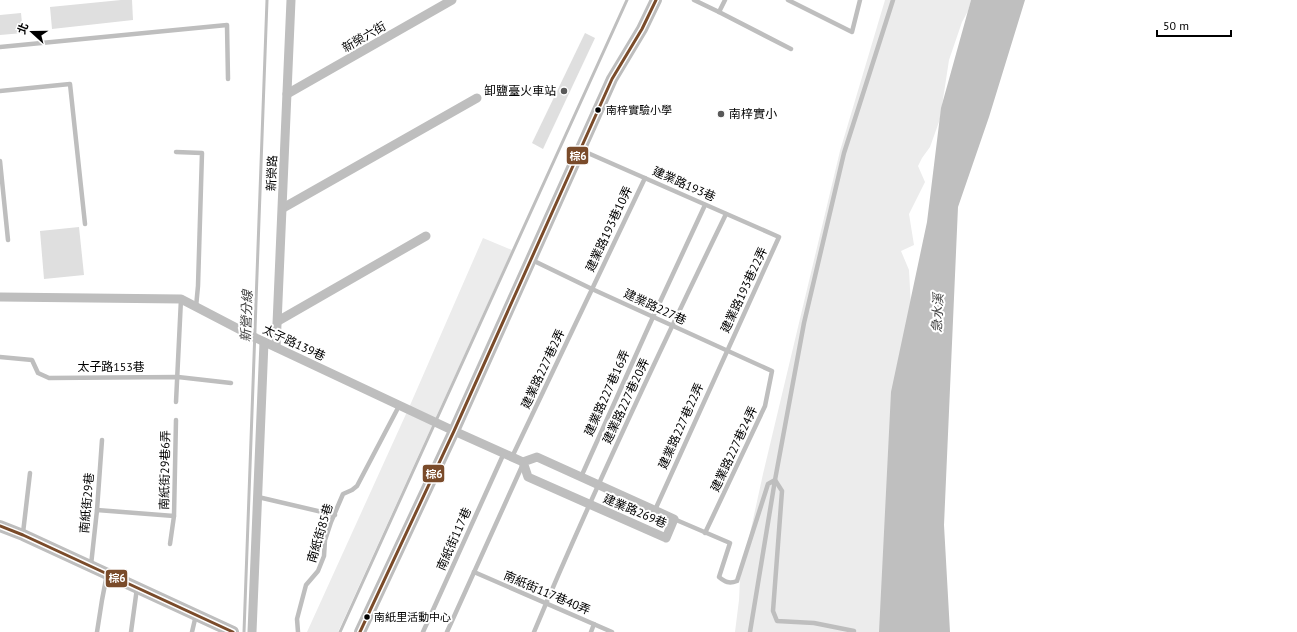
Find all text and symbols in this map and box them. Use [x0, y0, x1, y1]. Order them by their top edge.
north arrow [12, 12, 52, 52]
scale bar [1157, 12, 1231, 38]
street label: 新榮六街 [339, 18, 388, 55]
text: 50 m [1163, 18, 1189, 33]
text: 北 [14, 21, 31, 36]
place label: 卸鹽臺火車站 [484, 83, 556, 98]
marker: 卸鹽臺火車站 [559, 86, 569, 96]
place label: 南梓實驗小學 [606, 103, 672, 117]
marker: 南梓實驗小學 [593, 105, 603, 115]
place label: 南梓實小 [729, 106, 777, 121]
marker: 南梓實小 [716, 109, 726, 119]
line badge: 棕6 [566, 146, 589, 165]
text: 棕6 [569, 149, 587, 163]
street label: 新榮路 [263, 155, 280, 191]
street label: 建業路193巷 [650, 163, 718, 204]
street label: 建業路193巷10弄 [582, 184, 635, 274]
street label: 建業路193巷22弄 [717, 245, 770, 335]
street label: 建業路227巷 [621, 285, 689, 328]
water label: 新營分線 [237, 288, 256, 342]
water label: 急水溪 [928, 291, 947, 333]
street label: 太子路139巷 [260, 321, 328, 364]
street label: 建業路227巷2弄 [518, 327, 568, 411]
street label: 建業路227巷16弄 [581, 347, 632, 438]
street label: 建業路227巷20弄 [599, 356, 652, 446]
street label: 太子路153巷 [77, 359, 145, 374]
street label: 建業路227巷22弄 [655, 380, 706, 471]
street label: 建業路227巷24弄 [707, 404, 760, 494]
street label: 南紙街29巷6弄 [156, 430, 173, 510]
line badge: 棕6 [422, 464, 445, 483]
text: 棕6 [425, 467, 443, 481]
street label: 南紙街29巷 [76, 472, 97, 534]
street label: 建業路269巷 [601, 490, 669, 531]
street label: 南紙街85巷 [303, 501, 336, 564]
street label: 南紙街117巷 [433, 505, 474, 573]
street label: 南紙街117巷40弄 [502, 568, 593, 618]
line badge: 棕6 [105, 569, 128, 588]
text: 棕6 [108, 571, 126, 585]
place label: 南紙里活動中心 [374, 610, 451, 624]
marker: 南紙里活動中心 [362, 612, 372, 622]

